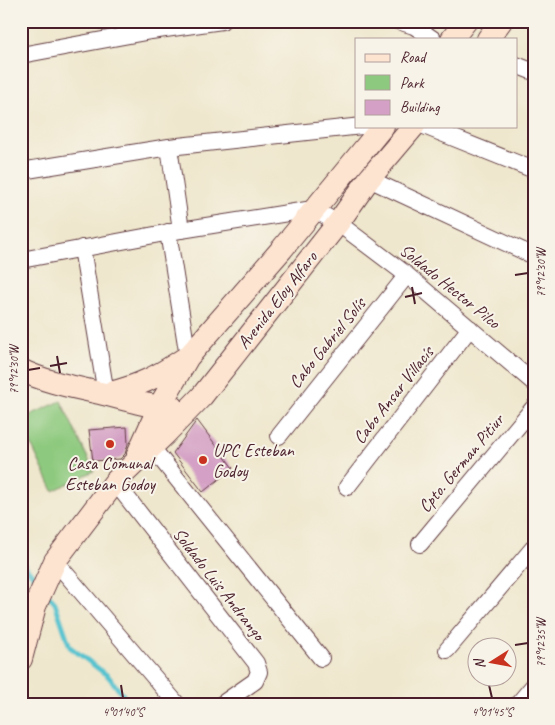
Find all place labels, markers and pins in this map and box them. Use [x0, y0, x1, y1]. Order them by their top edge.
marker: Casa Comunal Esteban Godoy [104, 438, 116, 450]
place label: UPC Esteban Godoy [213, 439, 295, 482]
place label: Casa Comunal Esteban Godoy [65, 452, 157, 495]
marker: UPC Esteban Godoy [197, 454, 209, 466]

